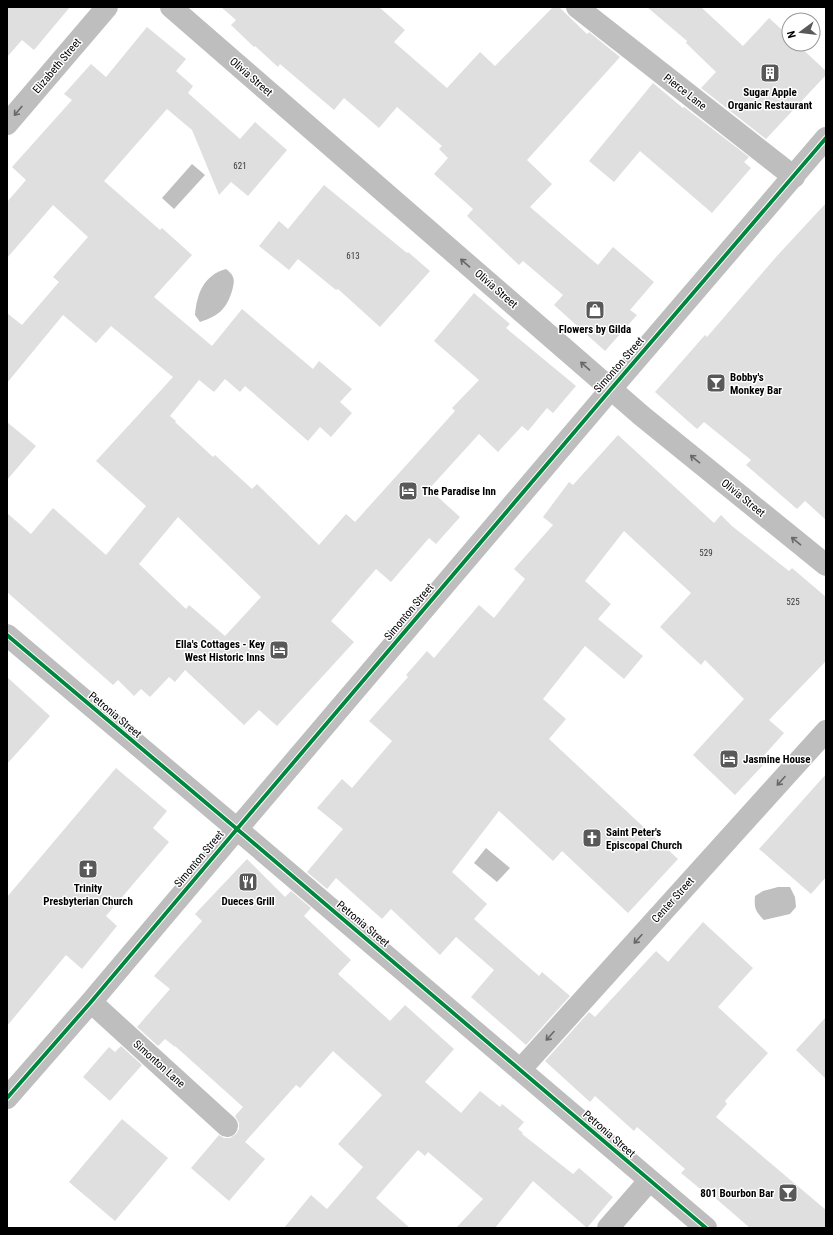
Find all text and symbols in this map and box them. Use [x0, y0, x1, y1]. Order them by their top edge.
north arrow [781, 12, 821, 52]
text: N [785, 29, 799, 39]
street label: Elizabeth Street [30, 36, 84, 96]
street label: Olivia Street [227, 55, 275, 99]
building icon: Sugar Apple Organic Restaurant [759, 62, 781, 84]
street label: Pierce Lane [661, 71, 709, 113]
place label: Sugar Apple Organic Restaurant [728, 86, 813, 112]
one-way arrow [14, 106, 23, 117]
house number: 621 [233, 161, 247, 171]
house number: 613 [346, 251, 360, 261]
one-way arrow [460, 258, 471, 267]
street label: Olivia Street [472, 267, 520, 311]
shop icon: Flowers by Gilda [584, 299, 606, 321]
place label: Flowers by Gilda [559, 323, 631, 336]
street label: Simonton Street [591, 334, 647, 396]
one-way arrow [579, 362, 590, 371]
place label: Bobby's Monkey Bar [730, 371, 782, 397]
bar icon: Bobby's Monkey Bar [705, 372, 727, 394]
one-way arrow [689, 455, 700, 464]
street label: Olivia Street [719, 476, 767, 520]
hotel icon: The Paradise Inn [397, 480, 419, 502]
place label: The Paradise Inn [422, 485, 496, 498]
one-way arrow [790, 537, 801, 545]
house number: 529 [699, 548, 713, 558]
street label: Simonton Street [382, 581, 436, 643]
house number: 525 [786, 597, 800, 607]
place label: Ella's Cottages - Key West Historic Inns [176, 638, 265, 664]
hotel icon: Ella's Cottages - Key West Historic Inns [268, 639, 290, 661]
street label: Petronia Street [86, 689, 144, 741]
hotel icon: Jasmine House [718, 748, 740, 770]
place label: Jasmine House [743, 753, 811, 766]
one-way arrow [776, 776, 786, 786]
place label: Saint Peter's Episcopal Church [606, 826, 682, 852]
church icon: Saint Peter's Episcopal Church [581, 827, 603, 849]
street label: Simonton Street [172, 828, 226, 890]
church icon: Trinity Presbyterian Church [77, 858, 99, 880]
restaurant icon: Dueces Grill [237, 871, 259, 893]
street label: Center Street [649, 875, 697, 925]
place label: Trinity Presbyterian Church [43, 882, 133, 908]
place label: Dueces Grill [221, 895, 275, 908]
street label: Petronia Street [334, 898, 392, 950]
one-way arrow [633, 934, 642, 945]
one-way arrow [546, 1031, 555, 1041]
street label: Simonton Lane [131, 1037, 187, 1091]
street label: Petronia Street [580, 1108, 638, 1160]
bar icon: 801 Bourbon Bar [777, 1182, 799, 1204]
place label: 801 Bourbon Bar [700, 1187, 774, 1200]

